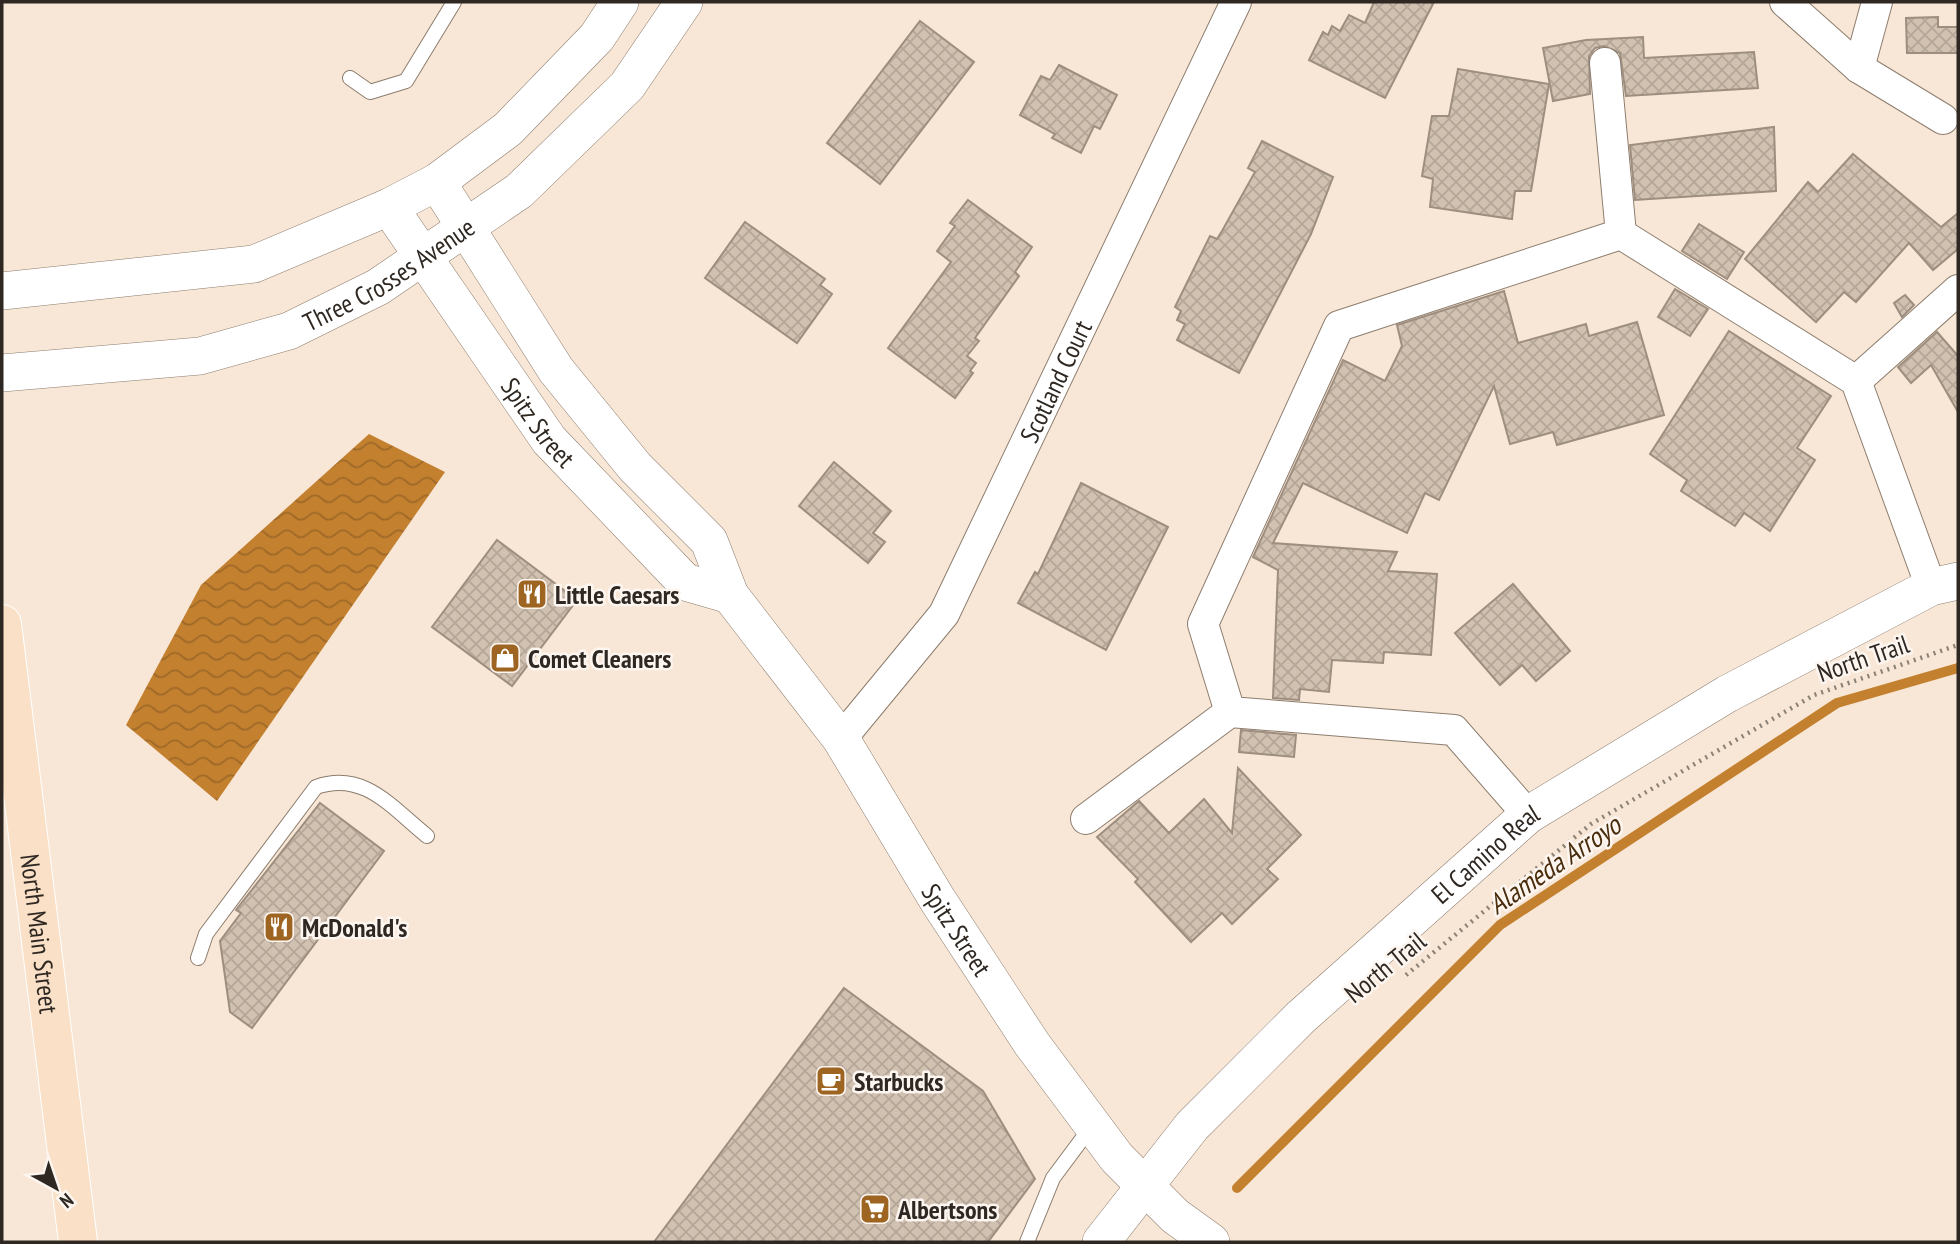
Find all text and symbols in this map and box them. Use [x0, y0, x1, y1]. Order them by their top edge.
street label: Three Crosses Avenue [297, 210, 481, 338]
street label: Scotland Court [1012, 315, 1098, 448]
street label: Spitz Street [494, 371, 582, 474]
restaurant icon: Little Caesars [515, 577, 549, 611]
place label: Little Caesars [555, 578, 679, 611]
street label: North Trail [1813, 627, 1913, 689]
shop icon: Comet Cleaners [488, 641, 522, 675]
place label: Comet Cleaners [528, 642, 671, 675]
street label: El Camino Real [1424, 796, 1545, 910]
water label: Alameda Arroyo [1481, 805, 1629, 922]
street label: North Main Street [14, 852, 66, 1015]
street label: Spitz Street [915, 877, 999, 982]
restaurant icon: McDonald's [262, 910, 296, 944]
place label: McDonald's [302, 911, 407, 944]
street label: North Trail [1338, 924, 1432, 1010]
cafe icon: Starbucks [814, 1064, 848, 1098]
place label: Starbucks [854, 1065, 943, 1098]
north arrow [21, 1153, 91, 1223]
text: N [55, 1189, 79, 1214]
supermarket icon: Albertsons [858, 1192, 892, 1226]
place label: Albertsons [897, 1193, 997, 1226]

